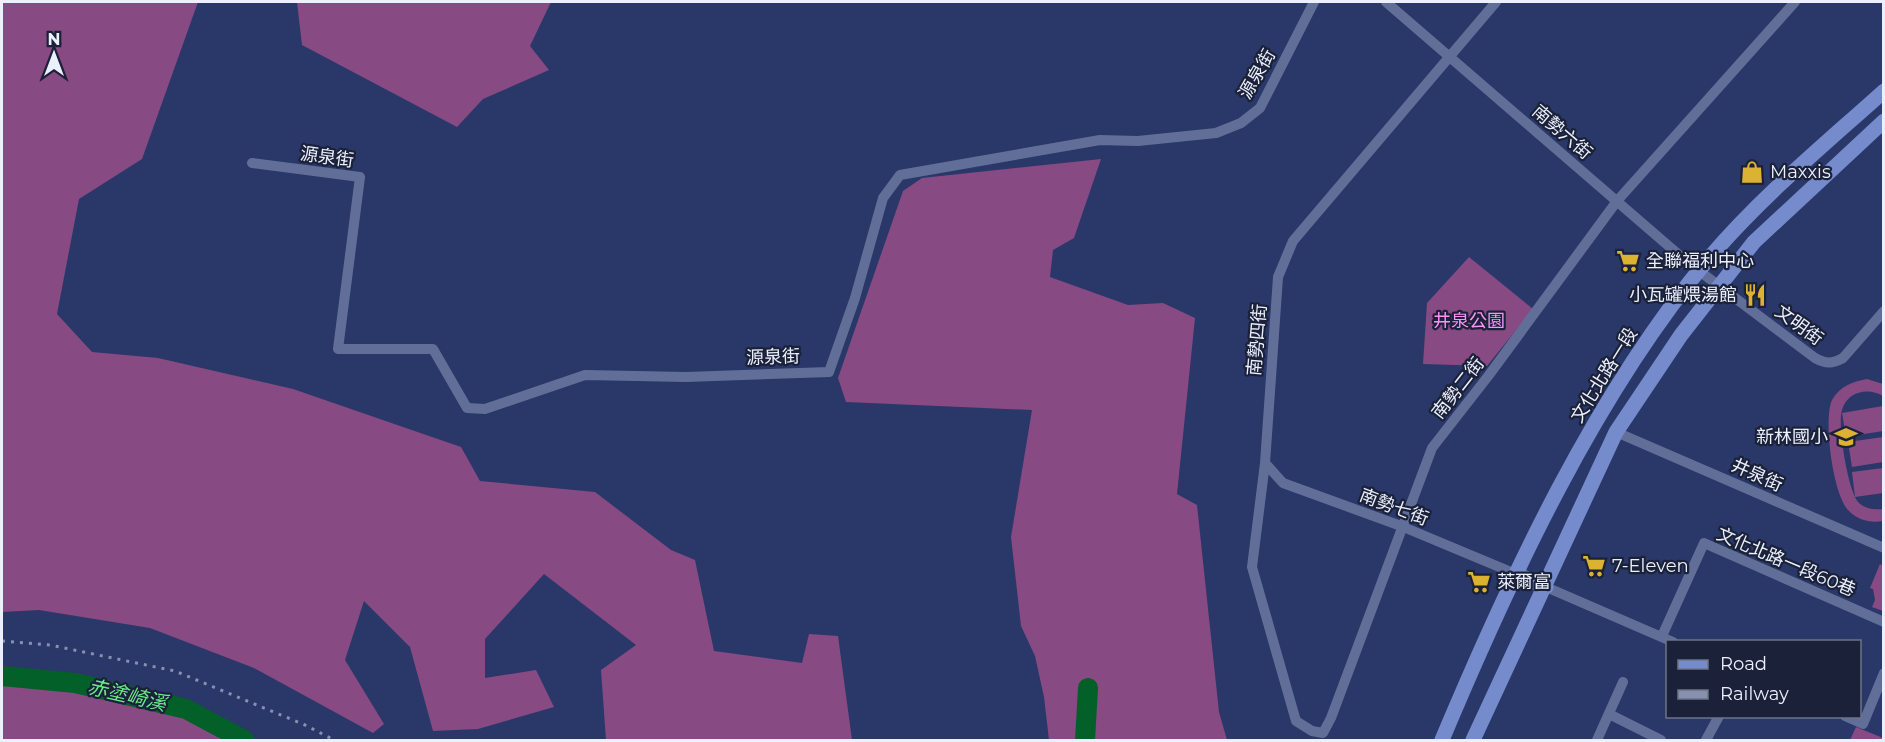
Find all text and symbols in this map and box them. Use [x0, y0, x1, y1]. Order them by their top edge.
north arrow [24, 24, 84, 84]
text: N [48, 30, 60, 49]
street label: 源泉街 [1234, 45, 1280, 103]
street label: 南勢六街 [1528, 100, 1596, 164]
street label: 源泉街 [299, 142, 355, 172]
shop icon: Maxxis [1739, 159, 1765, 185]
place label: Maxxis [1770, 161, 1831, 183]
supermarket icon: 全聯福利中心 [1615, 248, 1641, 274]
place label: 全聯福利中心 [1646, 250, 1754, 272]
restaurant icon: 小瓦罐煨湯館 [1742, 282, 1768, 308]
place label: 小瓦罐煨湯館 [1629, 284, 1737, 306]
street label: 文明街 [1771, 300, 1827, 350]
street label: 南勢四街 [1243, 303, 1271, 377]
park label: 井泉公園 [1433, 310, 1505, 332]
street label: 文化北路一段 [1566, 323, 1642, 427]
street label: 源泉街 [746, 345, 800, 369]
street label: 南勢二街 [1427, 353, 1489, 423]
school or university icon: 新林國小 [1833, 424, 1859, 450]
place label: 新林國小 [1756, 426, 1828, 448]
street label: 井泉街 [1728, 454, 1786, 496]
street label: 南勢七街 [1356, 484, 1432, 530]
street label: 文化北路一段60巷 [1713, 523, 1859, 601]
supermarket icon: 7-Eleven [1581, 553, 1607, 579]
place label: 7-Eleven [1612, 555, 1689, 577]
supermarket icon: 萊爾富 [1466, 569, 1492, 595]
place label: 萊爾富 [1497, 571, 1551, 593]
legend [1666, 640, 1861, 718]
text: Road [1720, 653, 1767, 675]
water label: 赤塗崎溪 [85, 674, 172, 716]
text: Railway [1720, 683, 1789, 705]

